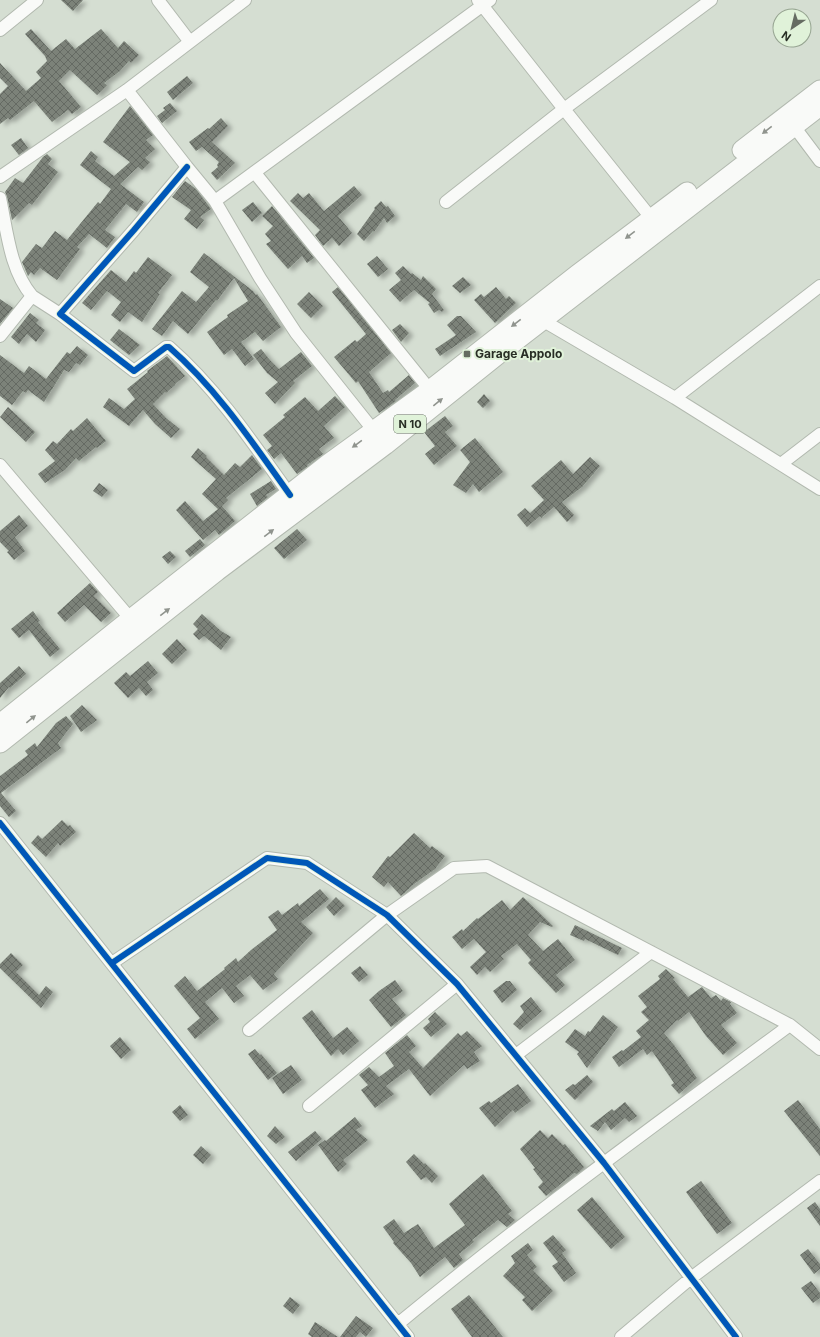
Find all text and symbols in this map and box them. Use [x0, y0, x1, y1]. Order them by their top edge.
north arrow [772, 8, 812, 48]
text: N [779, 28, 794, 44]
one-way arrow [761, 126, 772, 135]
one-way arrow [625, 231, 636, 239]
one-way arrow [510, 319, 521, 327]
place label: Garage Appolo [475, 346, 562, 361]
marker: Garage Appolo [462, 349, 472, 359]
one-way arrow [432, 397, 443, 406]
road number: N 10 [394, 415, 426, 433]
one-way arrow [351, 440, 362, 448]
one-way arrow [263, 529, 274, 537]
one-way arrow [160, 608, 171, 616]
one-way arrow [25, 714, 36, 723]

